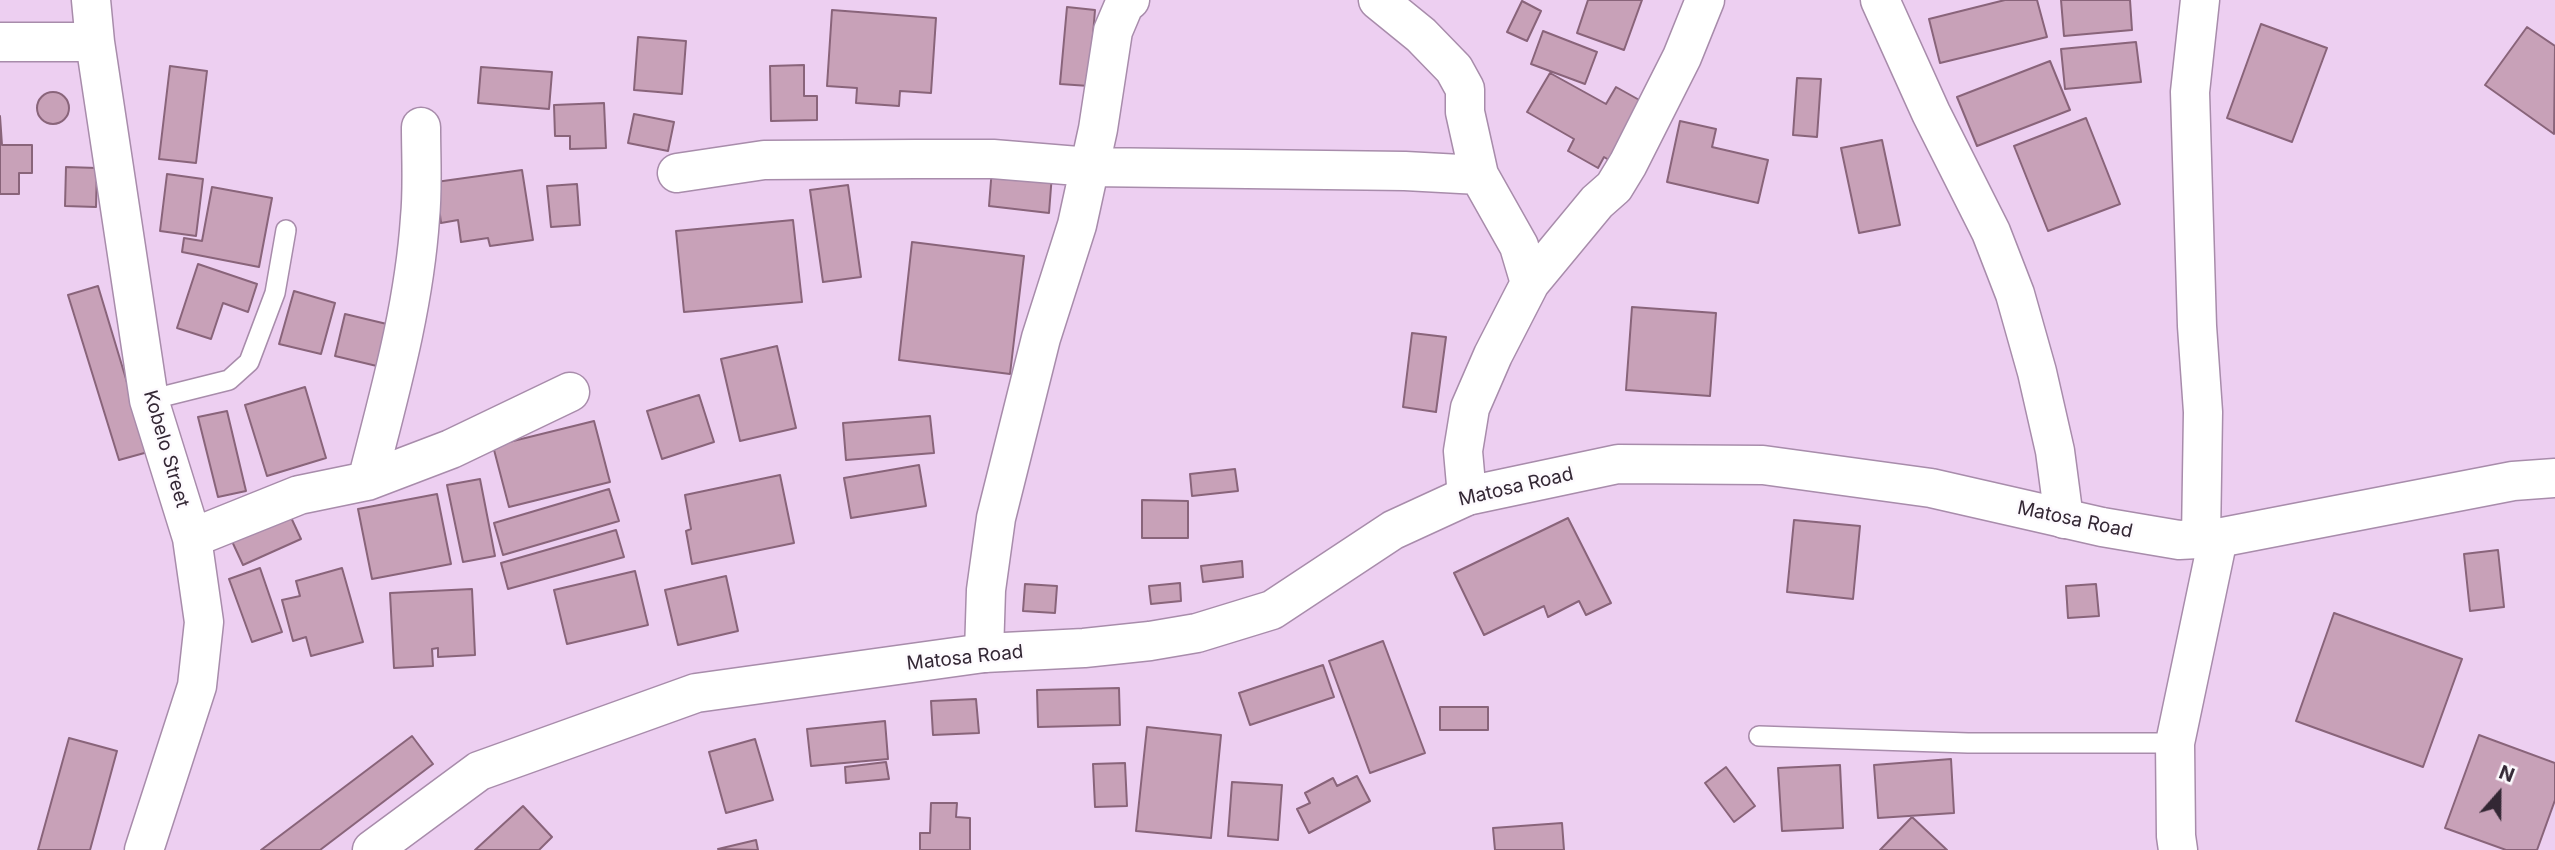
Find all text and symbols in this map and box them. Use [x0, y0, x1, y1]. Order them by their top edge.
street label: Kobelo Street [138, 388, 194, 510]
street label: Matosa Road [1456, 463, 1576, 511]
street label: Matosa Road [2015, 497, 2135, 543]
street label: Matosa Road [906, 641, 1024, 675]
north arrow [2464, 759, 2534, 829]
text: N [2496, 761, 2518, 787]

